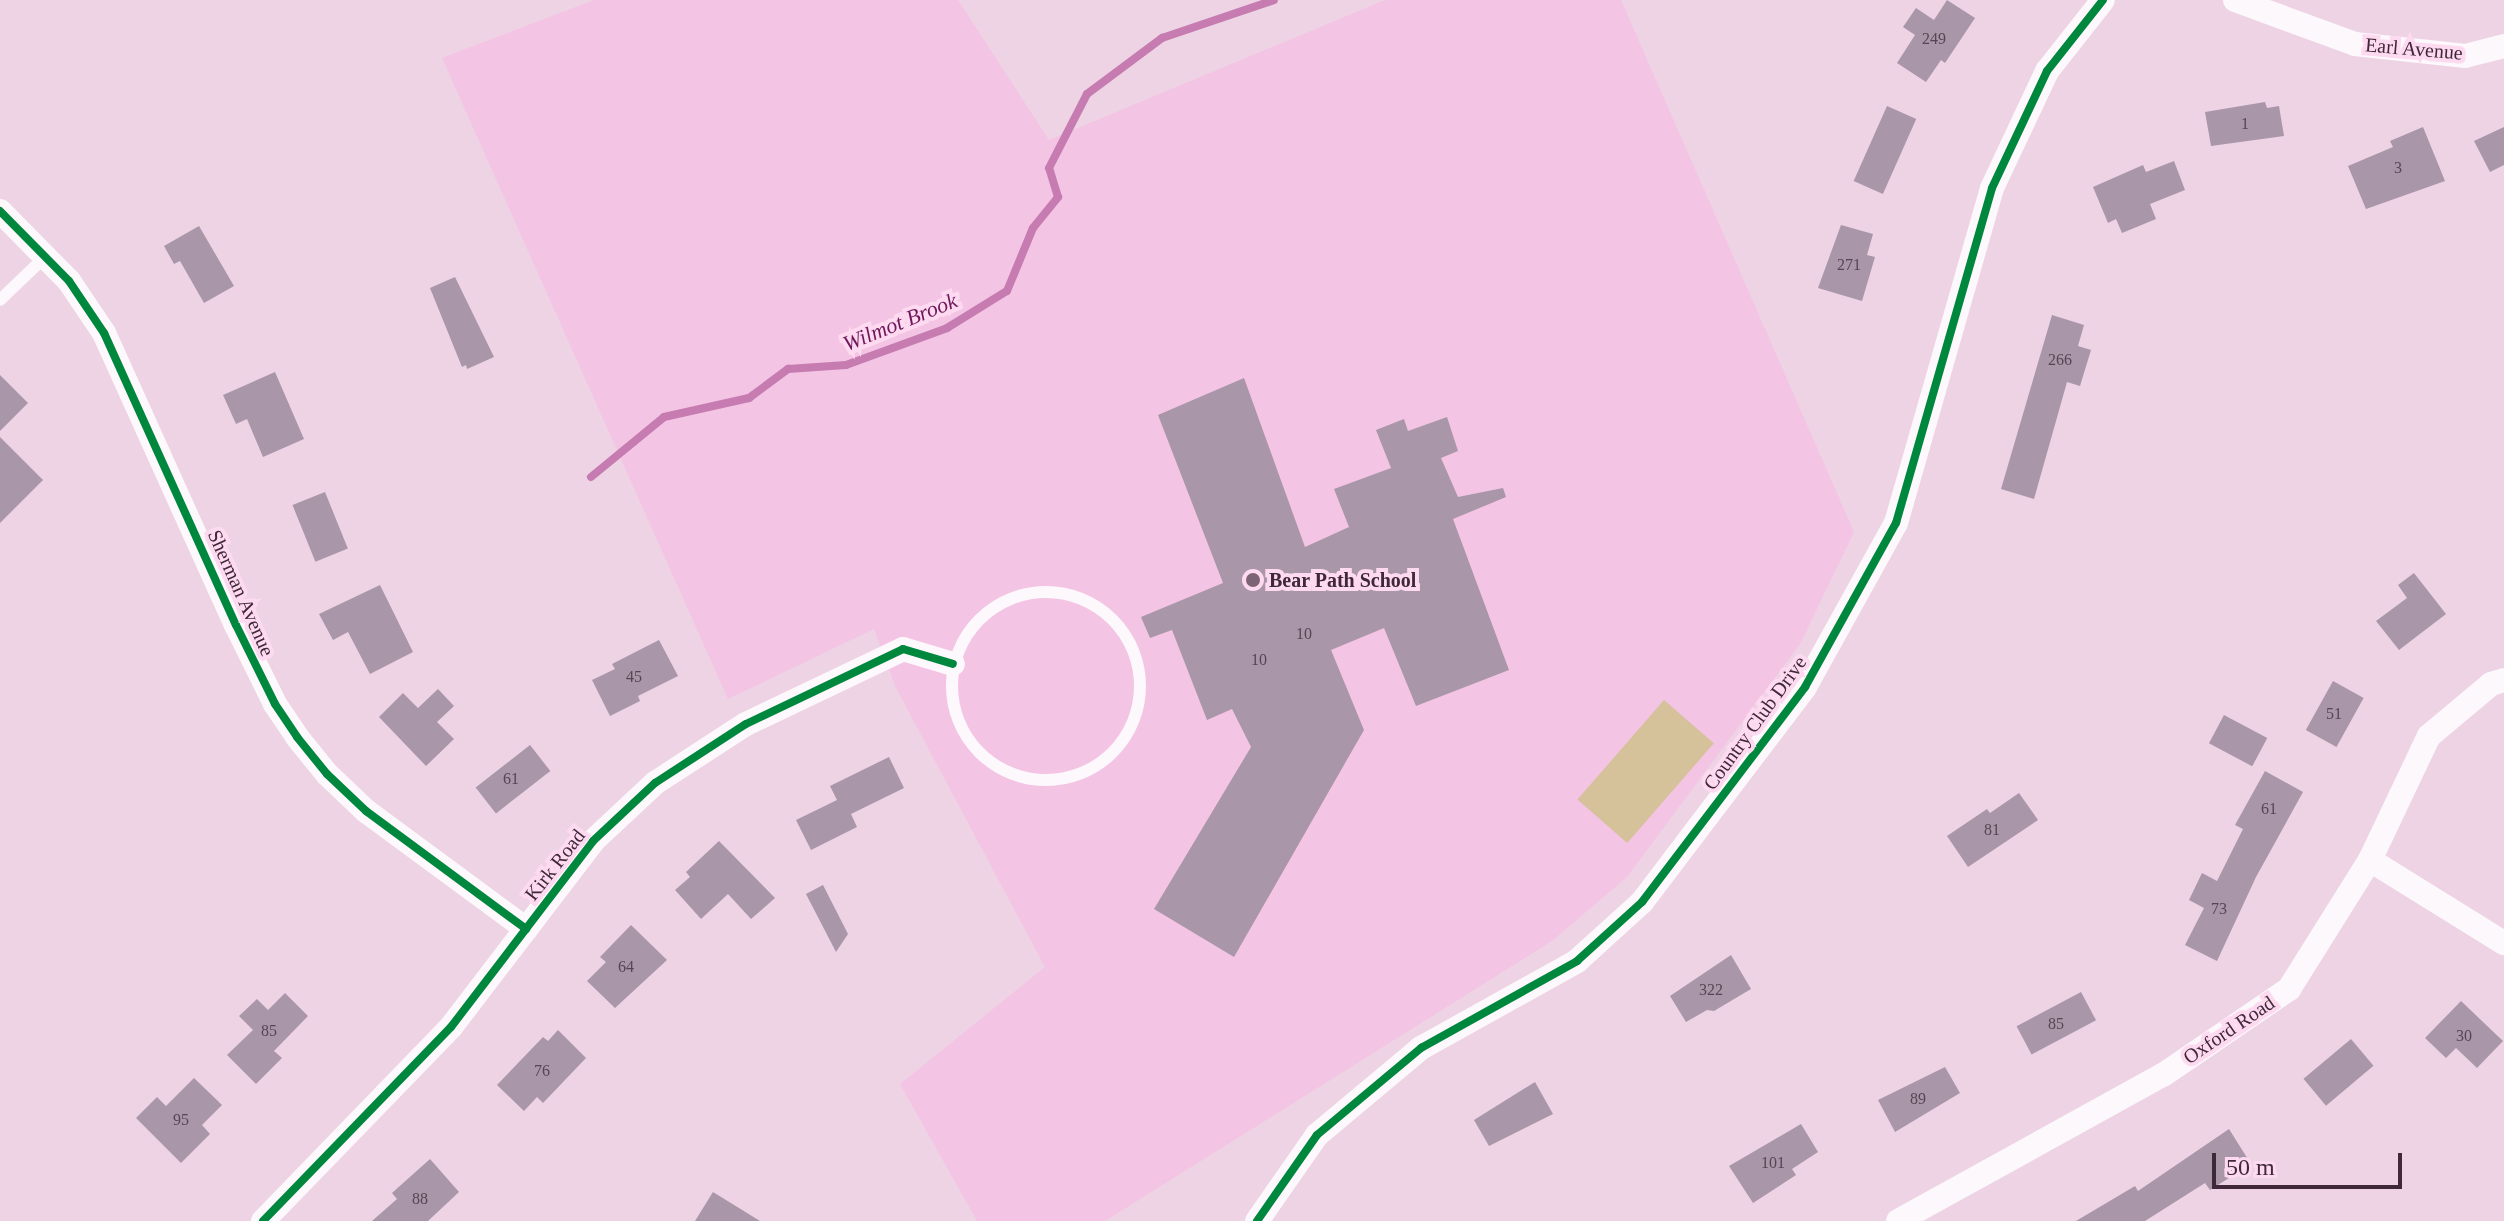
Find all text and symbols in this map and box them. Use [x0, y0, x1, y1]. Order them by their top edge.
house number: 249 [1922, 29, 1946, 49]
street label: Earl Avenue [2364, 33, 2464, 65]
house number: 1 [2241, 114, 2249, 134]
house number: 3 [2394, 158, 2402, 178]
house number: 271 [1837, 255, 1861, 275]
water label: Wilmot Brook [839, 287, 961, 357]
house number: 266 [2048, 350, 2072, 370]
street label: Sherman Avenue [202, 526, 280, 660]
place label: Bear Path School [1269, 568, 1417, 592]
marker: Bear Path School [1244, 571, 1262, 589]
house number: 10 [1296, 624, 1312, 644]
house number: 10 [1251, 650, 1267, 670]
street label: Country Club Drive [1698, 651, 1812, 795]
house number: 45 [626, 667, 642, 687]
house number: 51 [2326, 704, 2342, 724]
house number: 61 [503, 769, 519, 789]
house number: 61 [2261, 799, 2277, 819]
house number: 81 [1984, 820, 2000, 840]
street label: Kirk Road [520, 825, 590, 905]
house number: 73 [2211, 899, 2227, 919]
house number: 64 [618, 957, 634, 977]
house number: 322 [1699, 980, 1723, 1000]
street label: Oxford Road [2179, 991, 2279, 1069]
house number: 85 [2048, 1014, 2064, 1034]
house number: 85 [261, 1021, 277, 1041]
house number: 30 [2456, 1026, 2472, 1046]
house number: 76 [534, 1061, 550, 1081]
house number: 89 [1910, 1089, 1926, 1109]
house number: 95 [173, 1110, 189, 1130]
scale bar [2216, 1137, 2406, 1187]
house number: 101 [1761, 1153, 1785, 1173]
text: 50 m [2226, 1154, 2275, 1180]
house number: 88 [412, 1189, 428, 1209]

